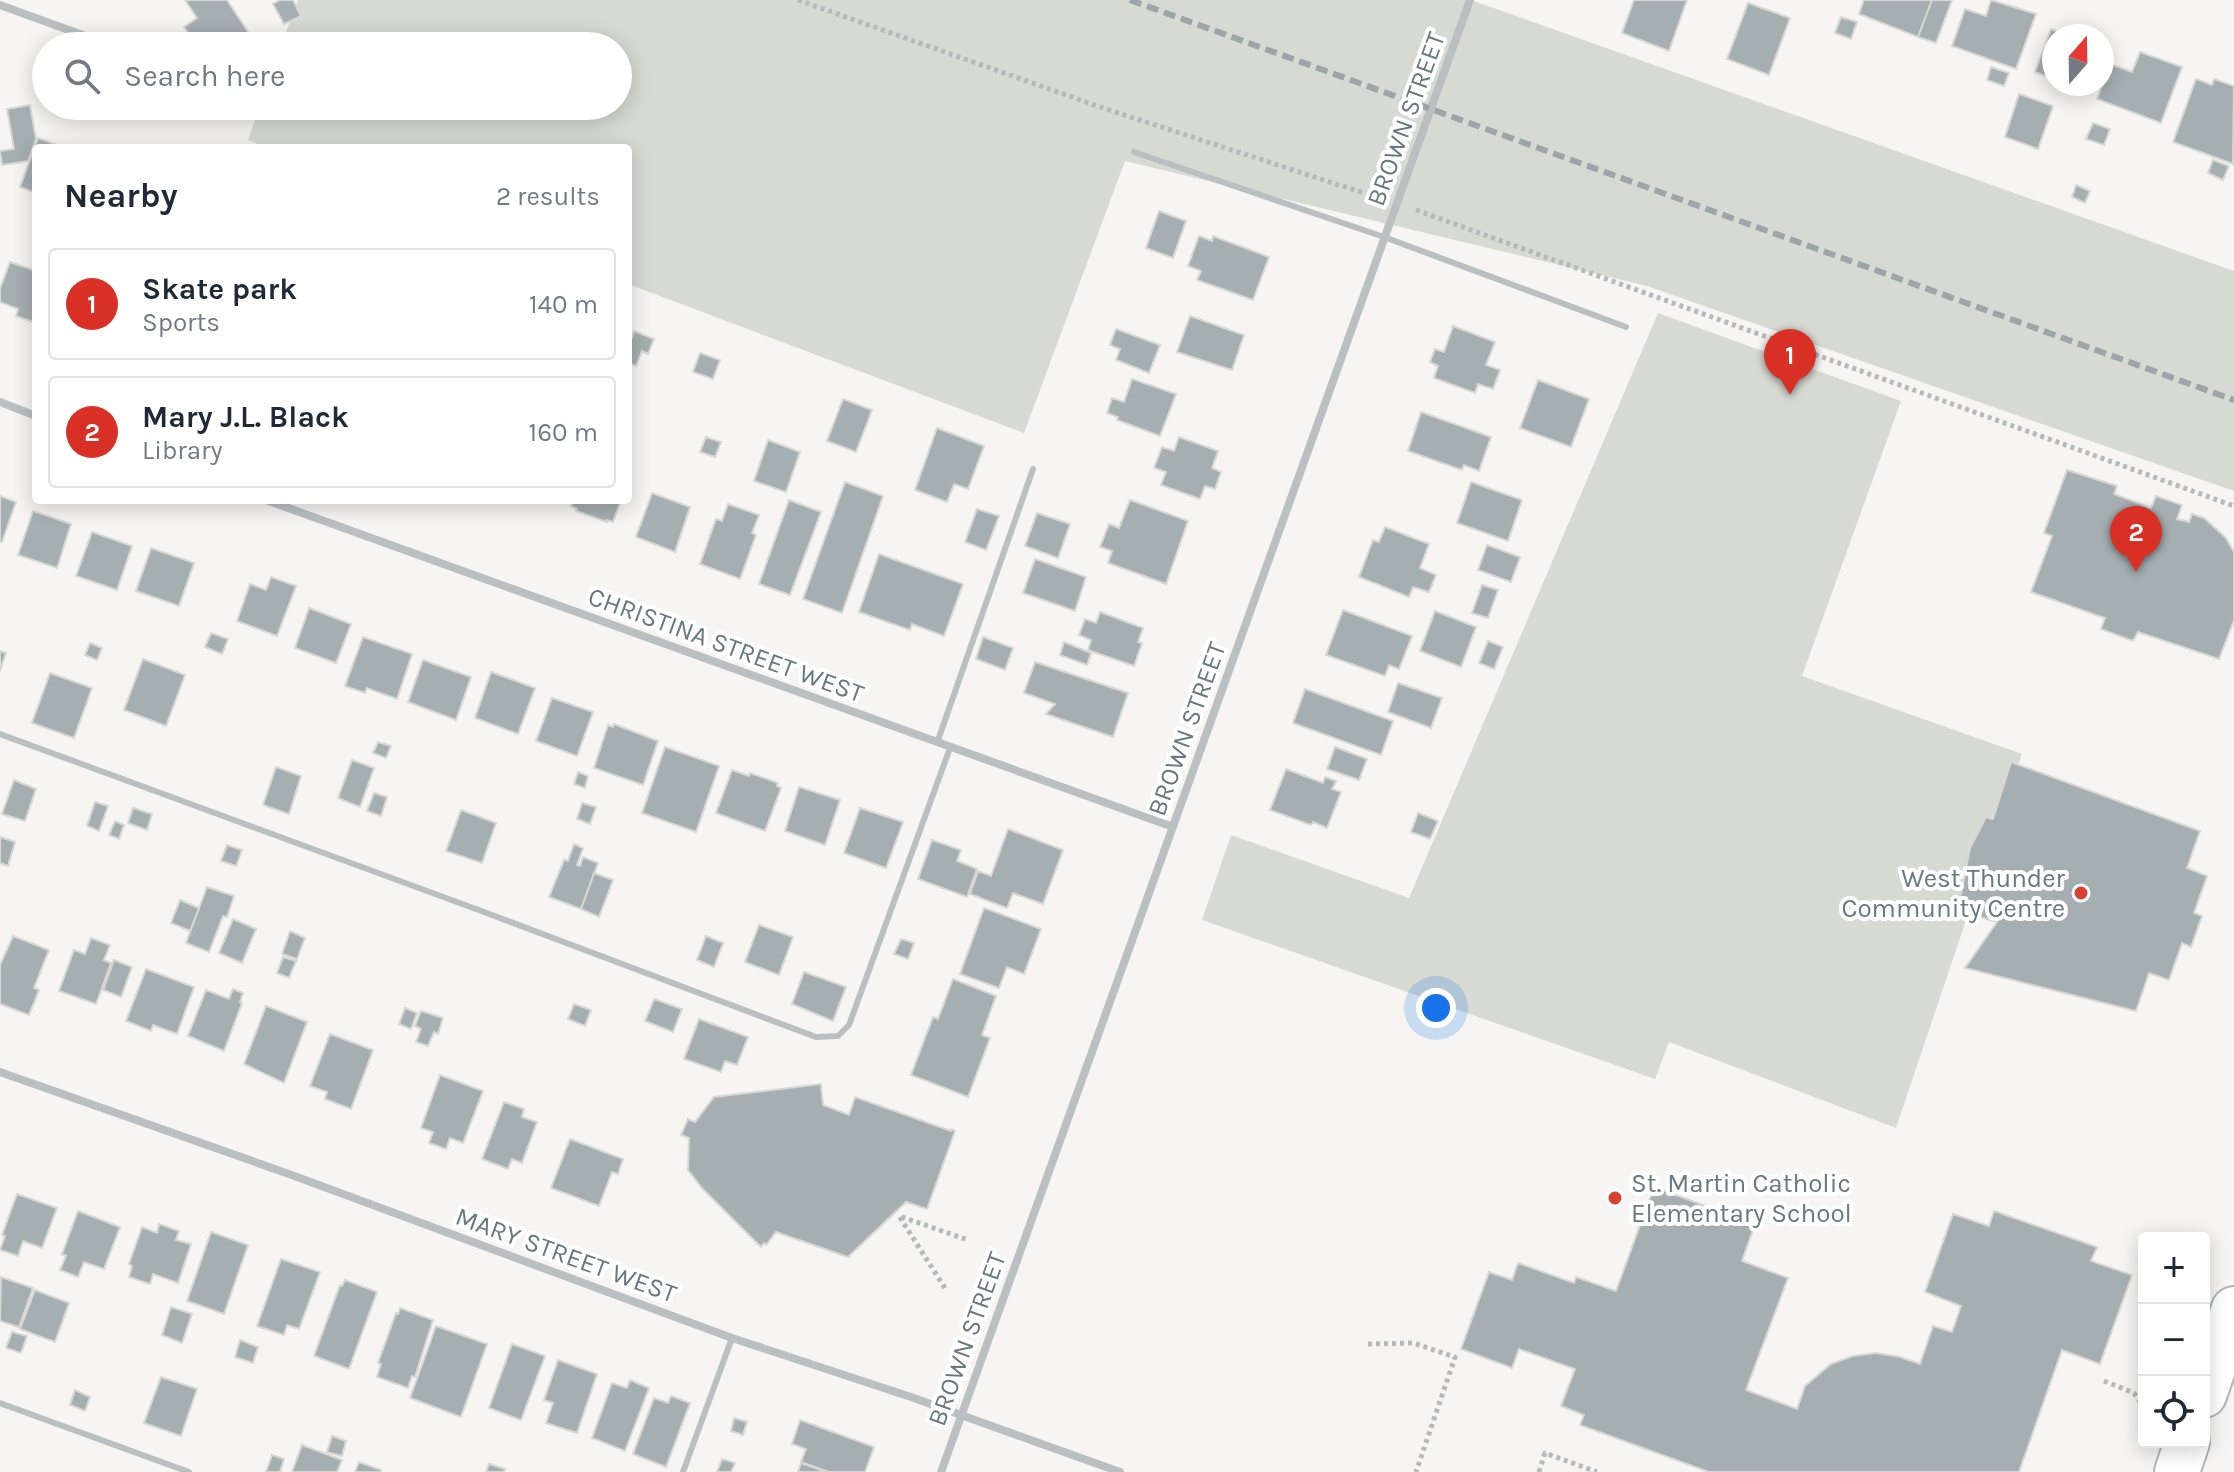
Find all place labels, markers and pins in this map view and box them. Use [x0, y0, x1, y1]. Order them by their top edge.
pin: 1 [1764, 329, 1816, 395]
pin: 2 [2110, 506, 2162, 572]
place label: West Thunder Community Centre [1841, 863, 2066, 924]
marker: West Thunder Community Centre [2072, 884, 2090, 902]
place label: St. Martin Catholic Elementary School [1631, 1168, 1852, 1229]
marker: St. Martin Catholic Elementary School [1606, 1189, 1624, 1207]

